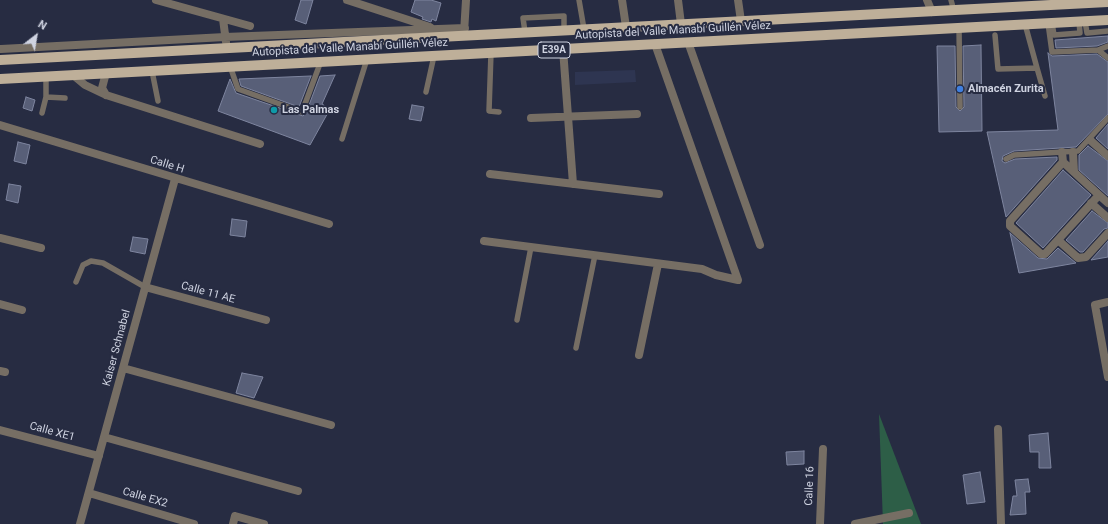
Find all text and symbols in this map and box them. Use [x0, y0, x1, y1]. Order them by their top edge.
north arrow [16, 16, 56, 56]
text: N [36, 18, 49, 33]
street label: Autopista del Valle Manabí Guillén Vélez [575, 19, 771, 43]
street label: Autopista del Valle Manabí Guillén Vélez [252, 36, 448, 60]
road number: E39A [538, 42, 570, 58]
place label: Almacén Zurita [968, 82, 1044, 96]
marker: Almacén Zurita [955, 84, 965, 94]
place label: Las Palmas [282, 103, 339, 117]
marker: Las Palmas [269, 105, 279, 115]
street label: Calle H [148, 154, 186, 176]
street label: Calle 11 AE [179, 279, 237, 307]
street label: Kaiser Schnabel [100, 308, 134, 388]
street label: Calle XE1 [28, 420, 76, 444]
street label: Calle 16 [803, 466, 817, 506]
street label: Calle EX2 [121, 485, 169, 511]

